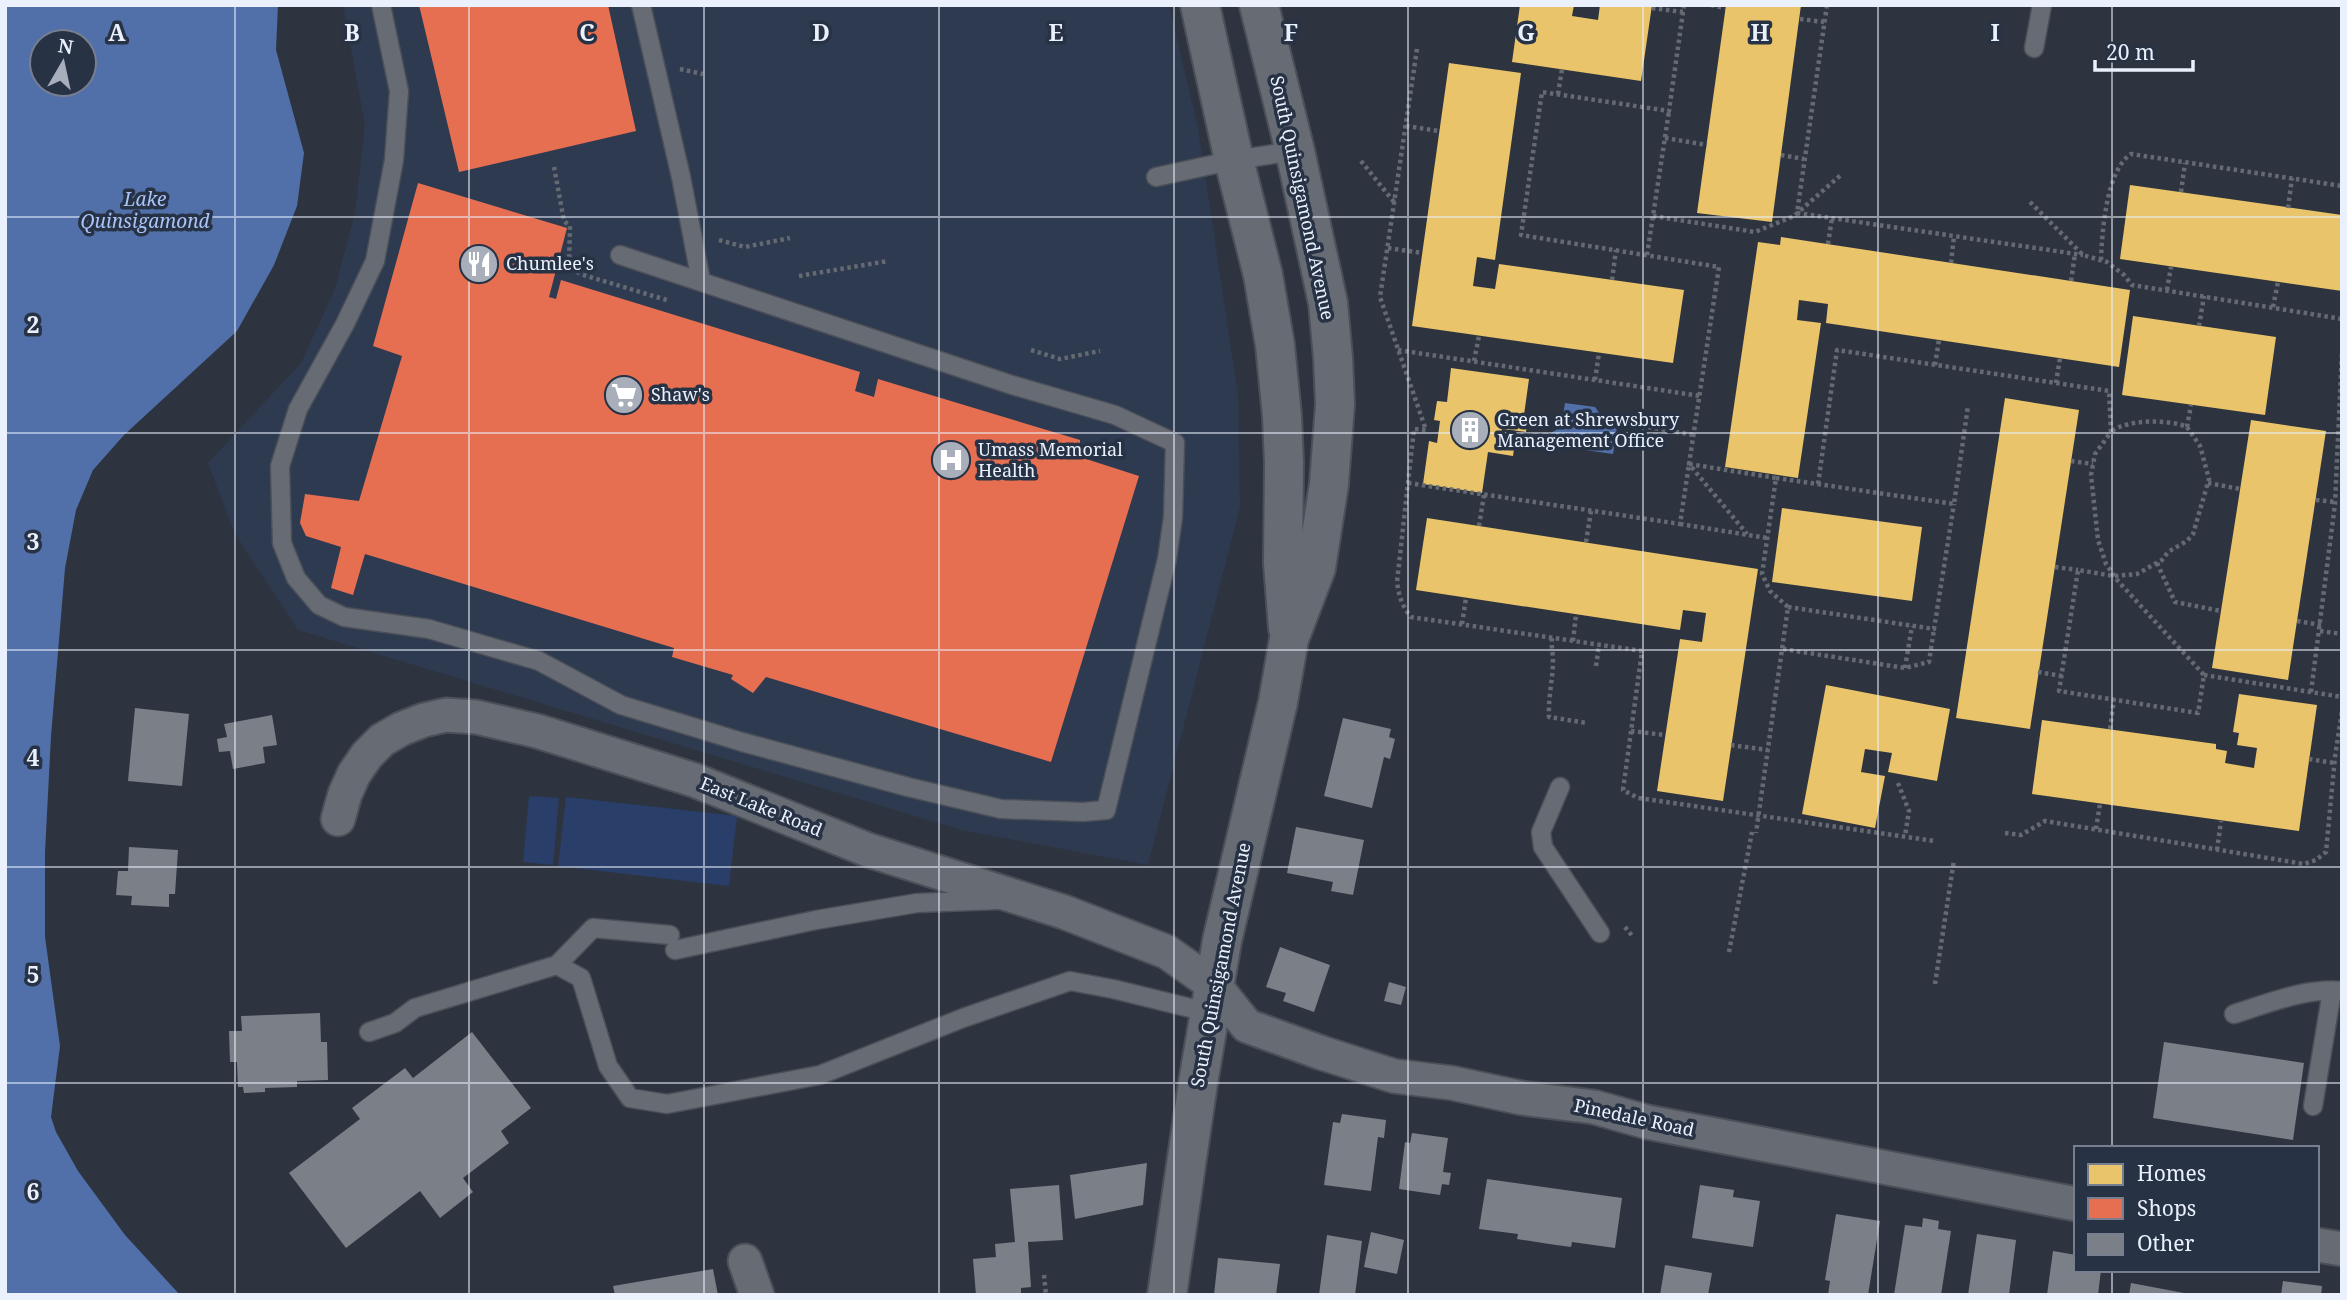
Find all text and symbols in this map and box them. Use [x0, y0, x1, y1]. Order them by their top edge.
text: A [108, 16, 126, 48]
text: B [344, 16, 360, 48]
text: C [579, 16, 595, 48]
text: D [812, 16, 830, 48]
text: E [1048, 16, 1064, 48]
text: F [1284, 16, 1298, 48]
text: G [1517, 16, 1535, 48]
text: H [1751, 16, 1770, 48]
text: I [1990, 16, 2000, 48]
north arrow [28, 28, 98, 98]
scale bar [2095, 28, 2193, 72]
text: N [56, 32, 75, 60]
text: 20 m [2106, 38, 2155, 66]
street label: South Quinsigamond Avenue [1265, 74, 1341, 322]
water label: Lake Quinsigamond [80, 186, 211, 234]
restaurant icon: Chumlee's [458, 243, 500, 285]
place label: Chumlee's [506, 251, 594, 275]
text: 2 [27, 308, 40, 340]
supermarket icon: Shaw's [603, 374, 645, 416]
place label: Shaw's [651, 382, 710, 406]
place label: Green at Shrewsbury Management Office [1497, 407, 1680, 452]
building icon: Green at Shrewsbury Management Office [1449, 409, 1491, 451]
place label: Umass Memorial Health [978, 437, 1123, 482]
hospital icon: Umass Memorial Health [930, 439, 972, 481]
text: 3 [27, 525, 40, 557]
text: 4 [27, 741, 40, 773]
street label: East Lake Road [697, 771, 826, 841]
street label: South Quinsigamond Avenue [1184, 840, 1256, 1089]
text: 5 [27, 958, 40, 990]
street label: Pinedale Road [1572, 1093, 1697, 1141]
legend [2074, 1146, 2319, 1272]
text: Homes [2137, 1159, 2206, 1187]
text: 6 [27, 1175, 40, 1207]
text: Shops [2137, 1194, 2196, 1222]
text: Other [2137, 1229, 2195, 1257]

